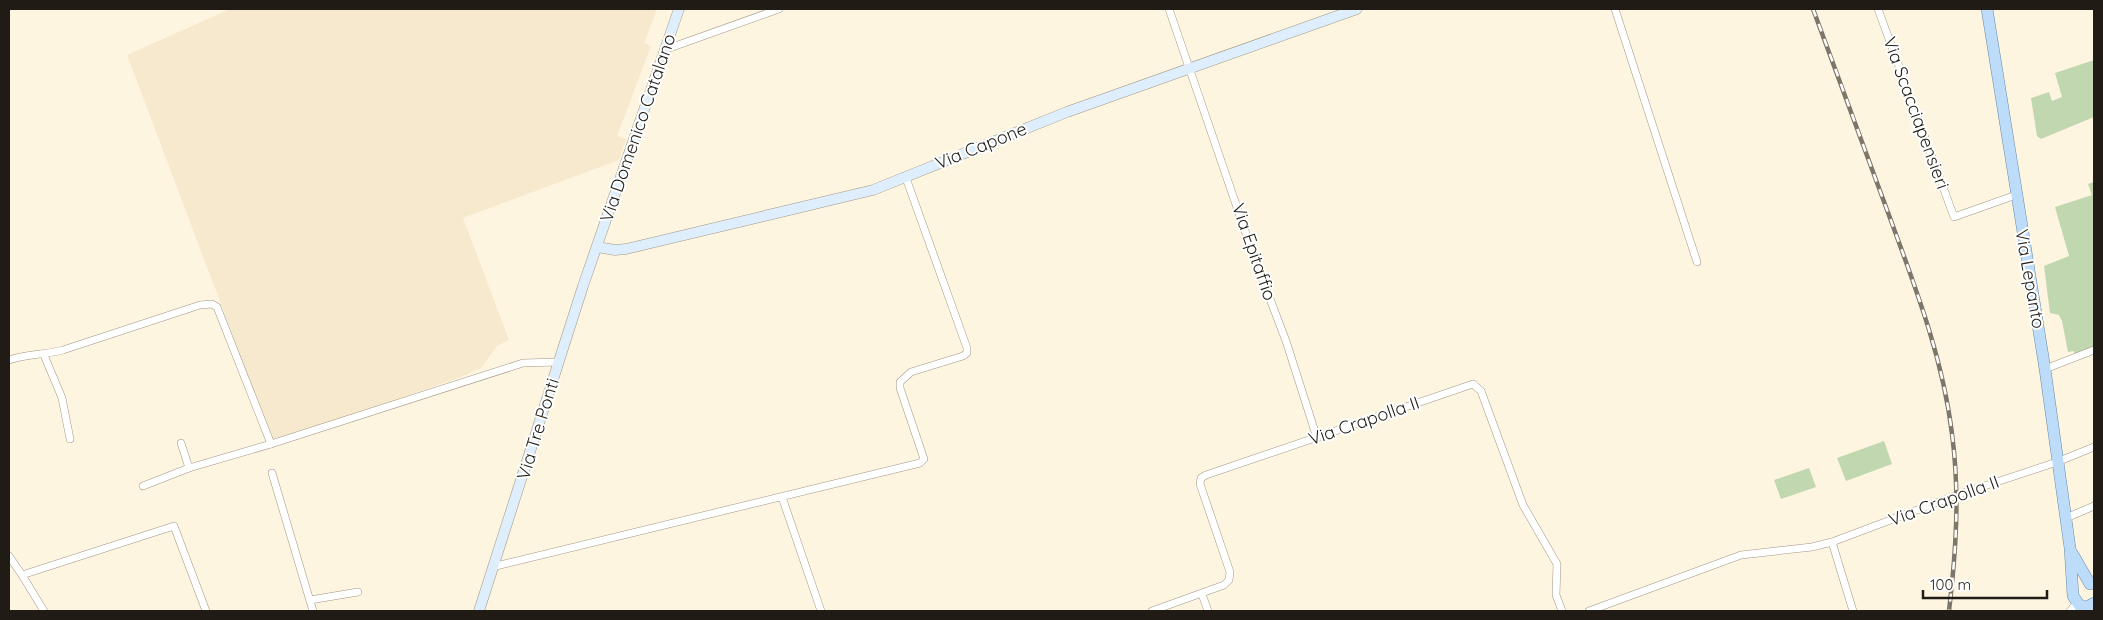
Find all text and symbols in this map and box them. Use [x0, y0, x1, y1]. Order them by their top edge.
street label: Via Domenico Catalano [594, 31, 681, 225]
street label: Via Scacciapensieri [1878, 34, 1955, 192]
street label: Via Capone [932, 117, 1030, 174]
street label: Via Epitaffio [1227, 200, 1282, 303]
street label: Via Lepanto [2010, 227, 2051, 330]
street label: Via Tre Ponti [511, 375, 564, 482]
street label: Via Crapolla II [1305, 391, 1422, 450]
street label: Via Crapolla II [1885, 470, 2002, 531]
scale bar [1923, 568, 2047, 600]
text: 100 m [1930, 575, 1971, 594]

